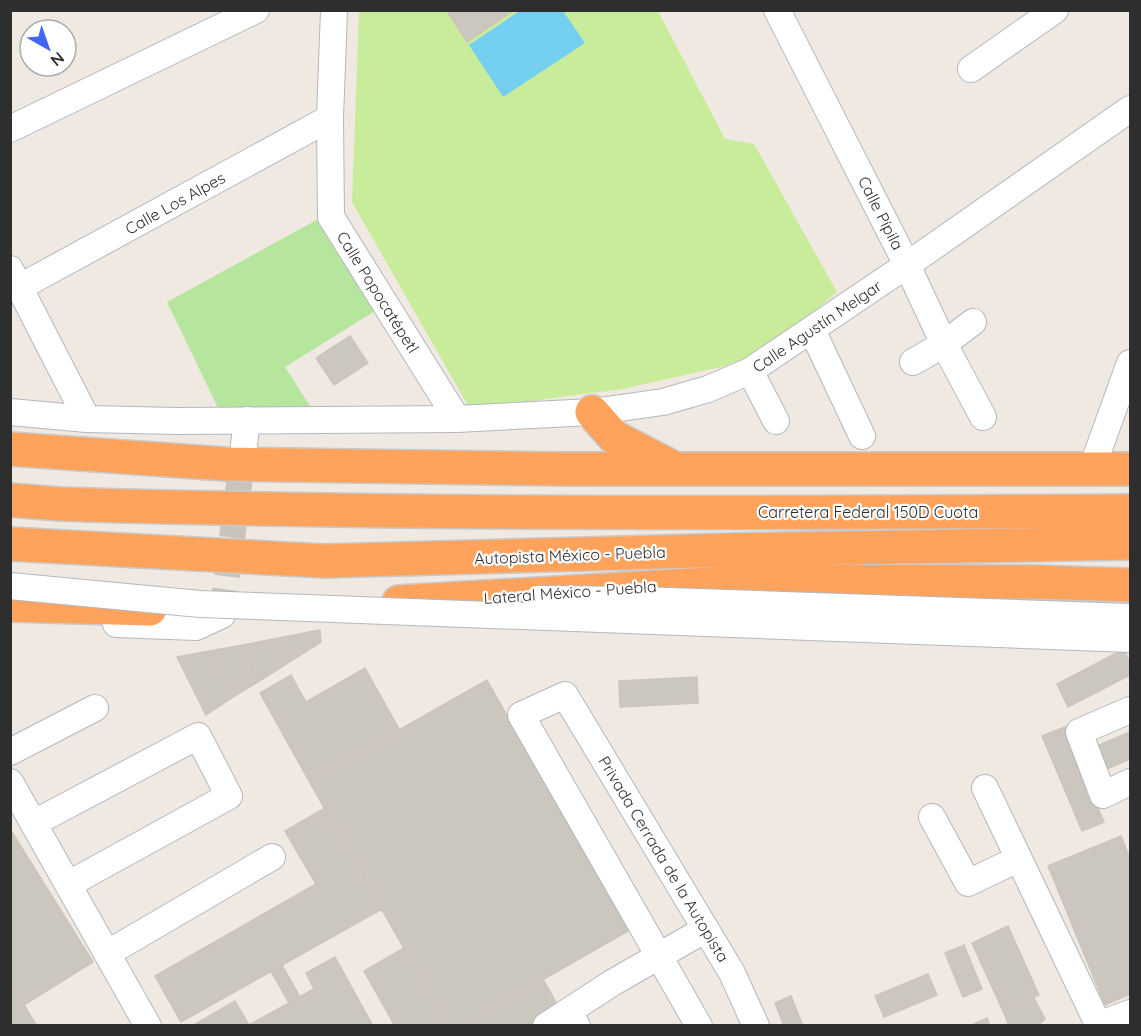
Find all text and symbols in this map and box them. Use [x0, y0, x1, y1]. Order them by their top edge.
north arrow [18, 18, 78, 78]
text: N [47, 48, 69, 71]
street label: Calle Los Alpes [122, 167, 228, 239]
street label: Calle Pípila [854, 173, 908, 253]
street label: Calle Popocatépetl [333, 228, 423, 356]
street label: Calle Agustín Melgar [749, 275, 885, 377]
street label: Carretera Federal 150D Cuota [758, 502, 978, 522]
street label: Autopista México - Puebla [474, 542, 666, 568]
street label: Lateral México - Puebla [483, 576, 657, 608]
street label: Privada Cerrada de la Autopista [594, 752, 734, 966]

